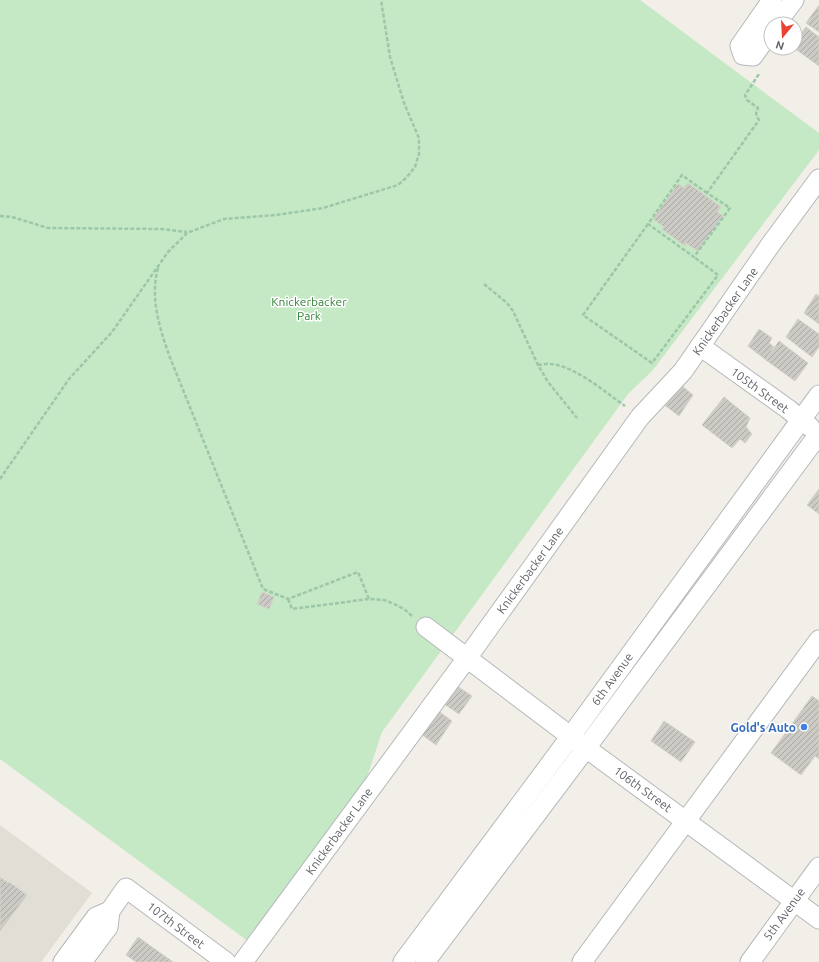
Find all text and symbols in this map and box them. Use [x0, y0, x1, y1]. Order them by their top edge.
north arrow [763, 16, 803, 56]
text: N [774, 39, 786, 52]
street label: Knickerbacker Lane [690, 265, 760, 357]
park label: Knickerbacker Park [271, 295, 347, 322]
street label: 105th Street [729, 365, 792, 415]
street label: Knickerbacker Lane [494, 524, 566, 616]
street label: 6th Avenue [589, 650, 635, 708]
place label: Gold's Auto [731, 721, 796, 734]
marker: Gold's Auto [799, 722, 809, 732]
street label: 106th Street [612, 764, 675, 814]
street label: Knickerbacker Lane [303, 785, 375, 877]
street label: 5th Avenue [761, 885, 807, 943]
street label: 107th Street [145, 899, 207, 951]

